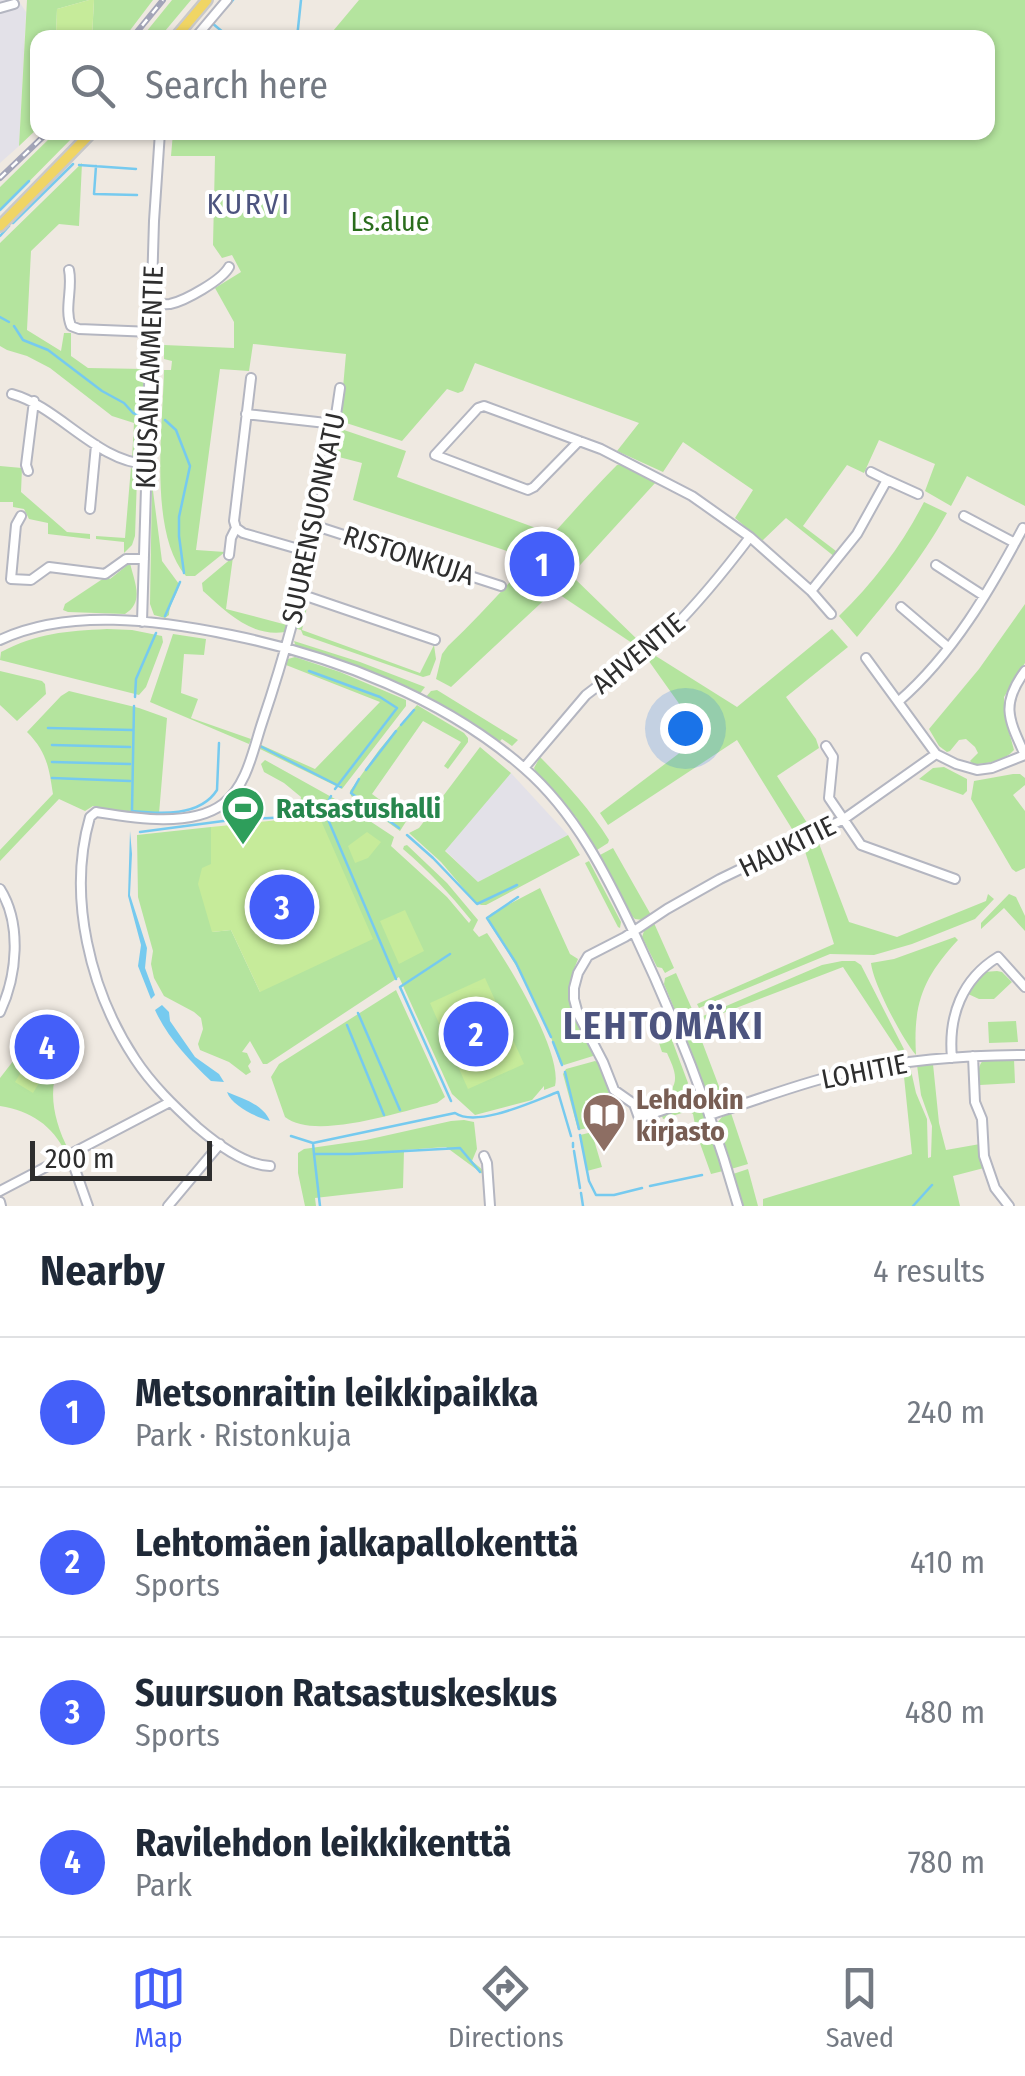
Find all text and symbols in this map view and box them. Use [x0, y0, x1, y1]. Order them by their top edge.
search box [30, 30, 995, 140]
icon: search [65, 58, 120, 113]
text: Search here [145, 62, 328, 108]
district label: KURVI [206, 186, 292, 222]
park label: Ls.alue [350, 205, 430, 238]
street label: KUUSANLAMMENTIE [129, 265, 170, 489]
street label: SUURENSUONKATU [275, 410, 352, 627]
street label: RISTONKUJA [339, 519, 479, 592]
pin: 1 [510, 526, 574, 602]
street label: AHVENTIE [585, 606, 691, 701]
your location [660, 703, 711, 754]
sports icon: Ratsastushalli [220, 785, 266, 846]
place label: Ratsastushalli [276, 792, 441, 825]
street label: HAUKITIE [733, 809, 841, 884]
pin: 3 [250, 870, 314, 944]
pin: 2 [444, 996, 508, 1072]
district label: LEHTOMÄKI [563, 1003, 765, 1049]
pin: 4 [15, 1010, 80, 1084]
street label: LOHITIE [819, 1047, 910, 1096]
place label: Lehdokin kirjasto [636, 1083, 744, 1148]
library icon: Lehdokin kirjasto [581, 1092, 627, 1153]
scale bar [30, 1136, 212, 1180]
text: 200 m [45, 1142, 115, 1175]
text: Nearby [40, 1246, 165, 1296]
text: 4 results [873, 1252, 985, 1290]
text: Metsonraitin leikkipaikka [135, 1370, 538, 1416]
text: 1 [66, 1393, 79, 1431]
text: 240 m [907, 1393, 985, 1431]
text: Park · Ristonkuja [135, 1416, 352, 1454]
text: Lehtomäen jalkapallokenttä [135, 1520, 578, 1566]
text: 2 [65, 1543, 80, 1581]
text: 410 m [910, 1543, 985, 1581]
text: Sports [135, 1566, 220, 1604]
text: Suursuon Ratsastuskeskus [135, 1670, 557, 1716]
text: 3 [65, 1693, 80, 1731]
text: 480 m [905, 1693, 985, 1731]
text: Sports [135, 1716, 220, 1754]
text: Ravilehdon leikkikenttä [135, 1820, 511, 1866]
text: 4 [64, 1843, 81, 1881]
text: 780 m [908, 1843, 985, 1881]
text: Park [135, 1866, 192, 1904]
tab: Map [131, 1961, 186, 2054]
tab: Directions [448, 1961, 564, 2054]
tab: Saved [826, 1961, 894, 2054]

